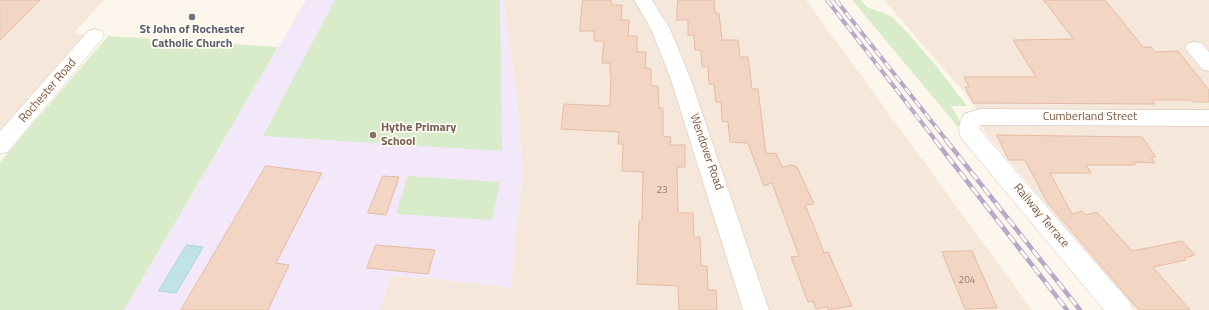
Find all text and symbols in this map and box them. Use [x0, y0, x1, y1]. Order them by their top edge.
marker: St John of Rochester Catholic Church [187, 12, 197, 22]
place label: St John of Rochester Catholic Church [139, 23, 245, 51]
street label: Rochester Road [16, 56, 80, 126]
street label: Cumberland Street [1043, 110, 1137, 124]
street label: Wendover Road [686, 112, 726, 192]
place label: Hythe Primary School [381, 121, 456, 149]
marker: Hythe Primary School [368, 130, 378, 140]
street label: Railway Terrace [1010, 181, 1072, 251]
house number: 23 [656, 185, 668, 197]
house number: 204 [959, 275, 975, 287]

